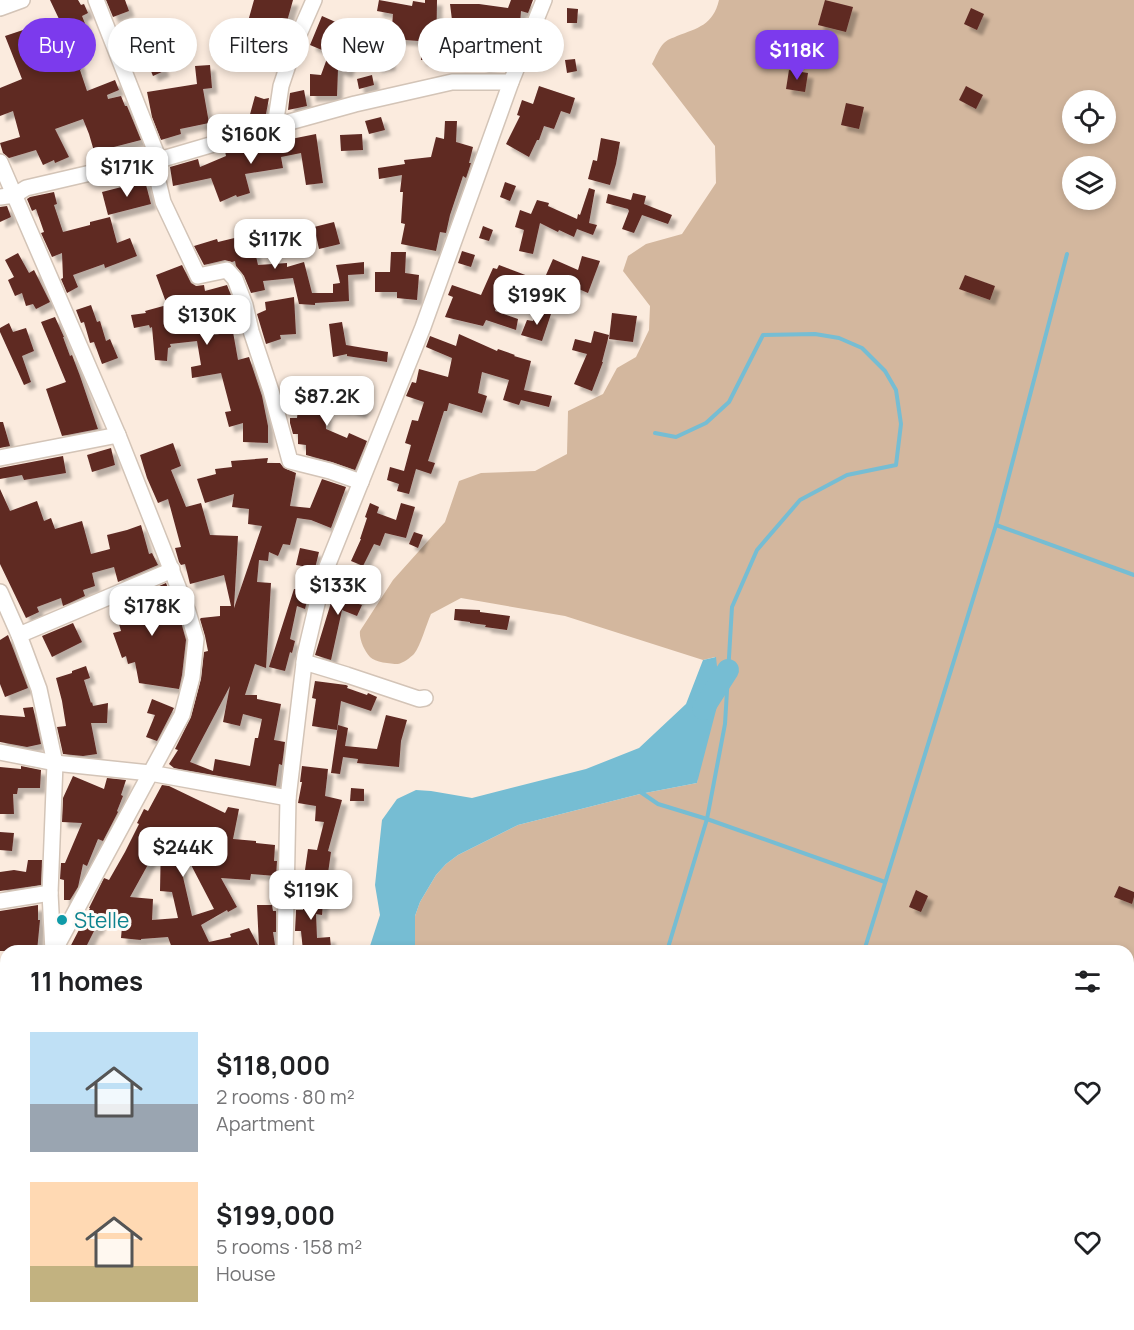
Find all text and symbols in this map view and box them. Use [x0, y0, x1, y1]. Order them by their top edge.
chip: Buy [18, 18, 96, 72]
chip: Rent [108, 18, 197, 72]
chip: Filters [209, 18, 309, 72]
chip: New [321, 18, 406, 72]
chip: Apartment [418, 18, 564, 72]
pin: $118K [755, 30, 839, 81]
text: $118K [769, 36, 825, 63]
map controls [1062, 90, 1116, 210]
button: locate [1062, 90, 1116, 144]
pin: $160K [209, 114, 293, 165]
text: $160K [221, 120, 281, 147]
pin: $171K [85, 147, 169, 198]
text: $171K [100, 153, 154, 180]
button: layers [1062, 156, 1116, 210]
pin: $117K [233, 219, 317, 270]
text: $117K [248, 225, 302, 252]
pin: $199K [495, 275, 579, 326]
text: $199K [507, 281, 567, 308]
pin: $130K [165, 295, 249, 346]
text: $130K [177, 301, 237, 328]
pin: $87.2K [278, 376, 376, 427]
text: $87.2K [294, 382, 360, 409]
pin: $133K [296, 565, 380, 616]
text: $133K [309, 571, 367, 598]
pin: $178K [110, 586, 194, 637]
text: $178K [123, 592, 181, 619]
pin: $244K [141, 827, 225, 878]
text: $244K [152, 833, 214, 860]
pin: $119K [269, 870, 353, 921]
text: $119K [283, 876, 339, 903]
place label: Stelle [74, 906, 129, 934]
marker: Stelle [55, 913, 69, 927]
text: 11 homes [30, 963, 143, 999]
icon: filters [1071, 965, 1104, 998]
text: $118,000 [216, 1047, 330, 1083]
icon: home [78, 1056, 150, 1128]
icon: heart [1071, 1076, 1104, 1109]
text: 2 rooms · 80 m² [216, 1083, 355, 1110]
text: Apartment [216, 1110, 315, 1137]
text: $199,000 [216, 1197, 335, 1233]
icon: home [78, 1206, 150, 1278]
icon: heart [1071, 1226, 1104, 1259]
text: 5 rooms · 158 m² [216, 1233, 362, 1260]
text: House [216, 1260, 276, 1287]

